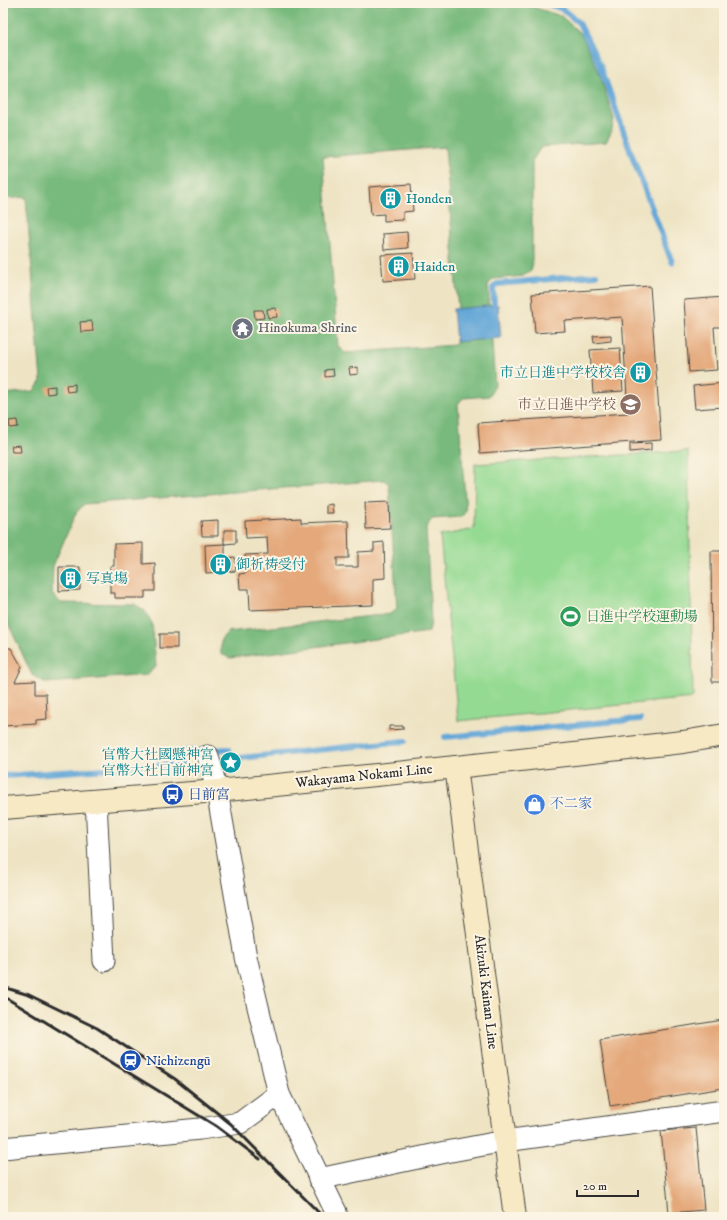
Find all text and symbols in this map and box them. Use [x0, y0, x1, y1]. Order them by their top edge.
building icon: Honden [378, 186, 404, 212]
place label: Honden [406, 190, 452, 208]
building icon: Haiden [385, 254, 411, 280]
place label: Haiden [414, 258, 456, 276]
temple icon: Hinokuma Shrine [229, 315, 255, 341]
place label: Hinokuma Shrine [258, 319, 357, 337]
building icon: 市立日進中学校校舎 [628, 360, 654, 386]
place label: 市立日進中学校校舎 [500, 364, 626, 382]
school or university icon: 市立日進中学校 [618, 392, 644, 418]
place label: 市立日進中学校 [518, 396, 616, 414]
building icon: 御祈祷受付 [208, 552, 234, 578]
place label: 御祈祷受付 [236, 556, 306, 574]
building icon: 写真塲 [57, 566, 83, 592]
place label: 写真塲 [86, 570, 128, 588]
sports icon: 日進中学校運動場 [557, 604, 583, 630]
place label: 日進中学校運動場 [586, 608, 698, 626]
place label: 官幣大社國懸神宮 官幣大社日前神宮 [102, 746, 214, 780]
place icon: 官幣大社國懸神宮 官幣大社日前神宮 [217, 750, 243, 776]
street label: Wakayama Nokami Line [294, 760, 434, 792]
bus stop icon: 日前宮 [159, 782, 185, 808]
place label: 日前宮 [188, 786, 230, 804]
shop icon: 不二家 [522, 791, 548, 817]
place label: 不二家 [550, 795, 592, 813]
street label: Akizuki Kainan Line [470, 934, 502, 1051]
station icon: Nichizengū [118, 1048, 144, 1074]
place label: Nichizengū [146, 1052, 211, 1070]
scale bar [577, 1172, 638, 1198]
text: 20 m [583, 1179, 607, 1194]

